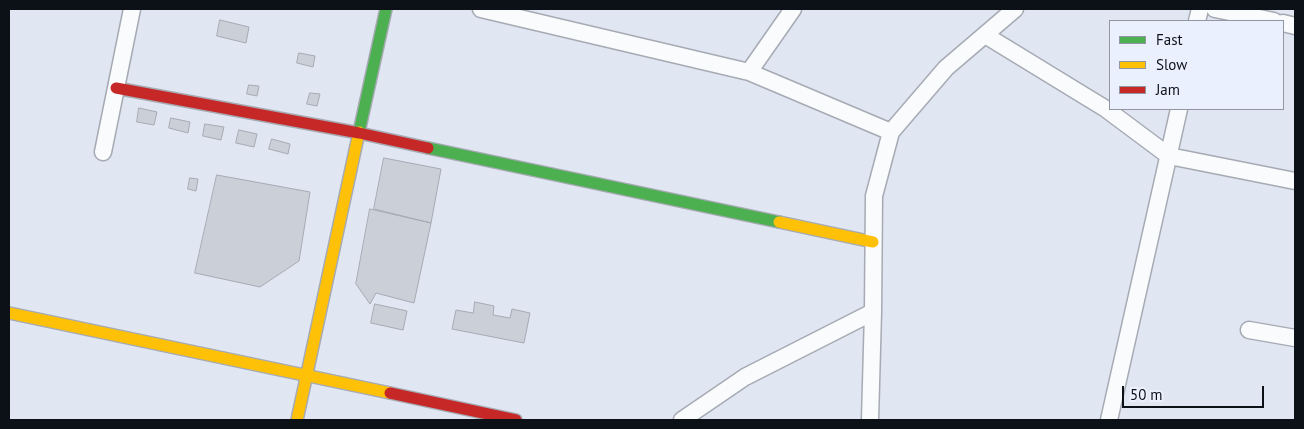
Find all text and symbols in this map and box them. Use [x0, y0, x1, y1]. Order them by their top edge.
legend [1109, 20, 1284, 110]
text: Fast [1156, 30, 1183, 49]
text: Slow [1156, 55, 1187, 74]
text: Jam [1156, 80, 1180, 99]
scale bar [1124, 376, 1266, 408]
text: 50 m [1130, 385, 1163, 404]

